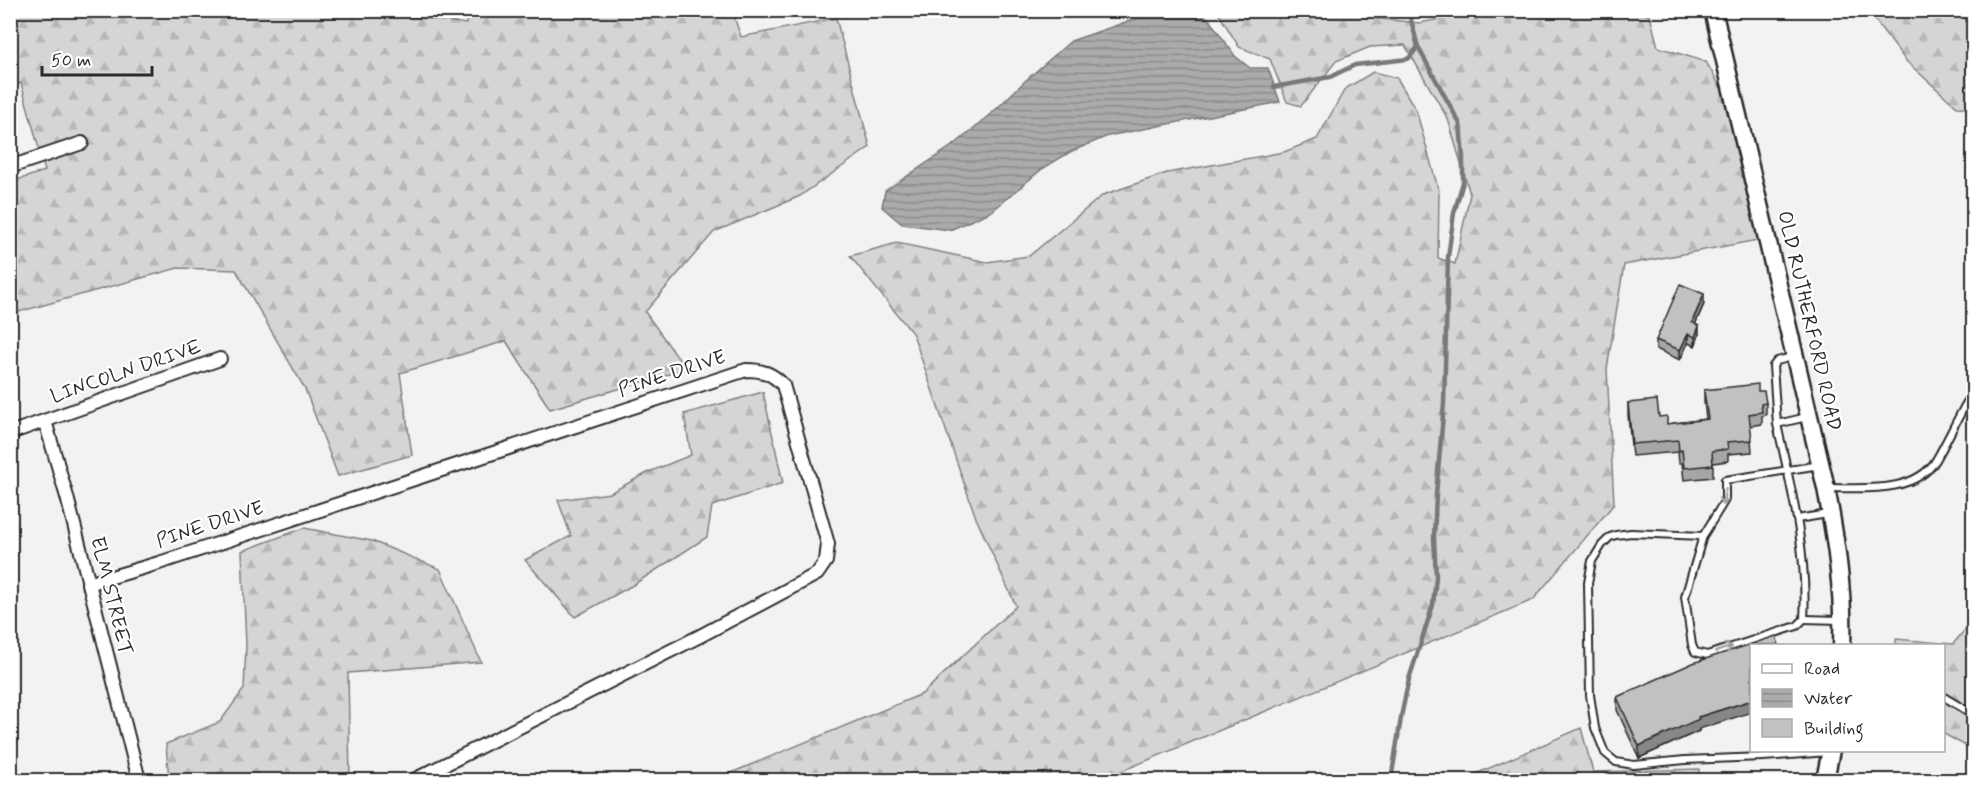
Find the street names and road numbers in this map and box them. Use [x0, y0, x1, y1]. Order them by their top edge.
street label: OLD RUTHERFORD ROAD [1771, 208, 1847, 434]
street label: LINCOLN DRIVE [47, 334, 205, 410]
street label: PINE DRIVE [615, 344, 729, 404]
street label: PINE DRIVE [153, 495, 267, 555]
street label: ELM STREET [83, 534, 139, 658]

